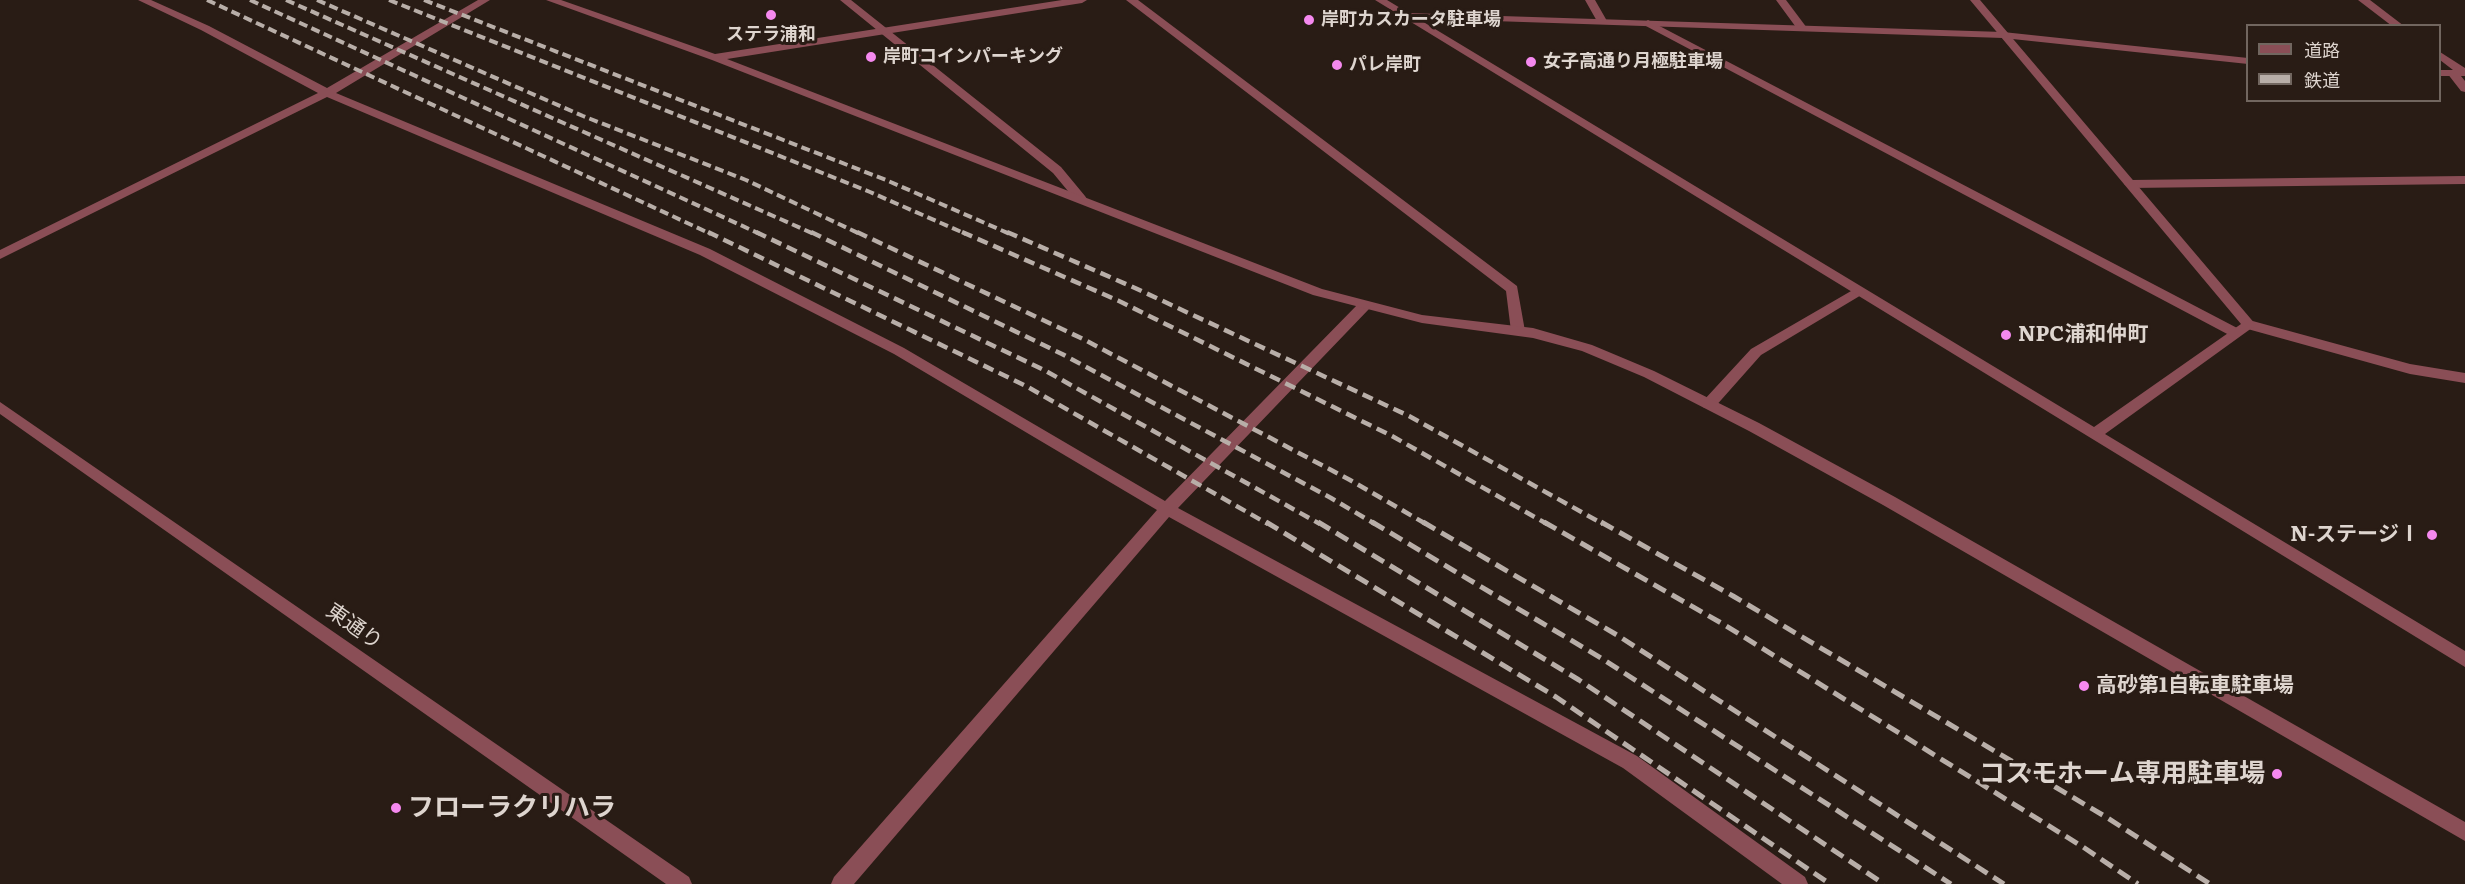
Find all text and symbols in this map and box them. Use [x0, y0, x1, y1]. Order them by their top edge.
marker: ステラ浦和 [764, 8, 778, 22]
place label: 岸町カスカータ駐車場 [1321, 9, 1501, 31]
marker: 岸町カスカータ駐車場 [1302, 13, 1316, 27]
place label: ステラ浦和 [726, 24, 816, 46]
legend [2246, 24, 2441, 102]
text: 道路 [2304, 36, 2340, 63]
place label: 岸町コインパーキング [883, 46, 1063, 68]
marker: 岸町コインパーキング [864, 50, 878, 64]
place label: 女子高通り月極駐車場 [1543, 51, 1723, 73]
place label: パレ岸町 [1349, 54, 1421, 76]
marker: 女子高通り月極駐車場 [1524, 55, 1538, 69]
marker: パレ岸町 [1330, 58, 1344, 72]
text: 鉄道 [2304, 66, 2340, 93]
place label: NPC浦和仲町 [2018, 322, 2148, 348]
marker: NPC浦和仲町 [1999, 328, 2013, 342]
place label: N-ステージⅠ [2290, 522, 2420, 548]
marker: N-ステージⅠ [2425, 528, 2439, 542]
street label: 東通り [321, 599, 387, 655]
place label: 高砂第1自転車駐車場 [2096, 673, 2294, 699]
marker: 高砂第1自転車駐車場 [2077, 679, 2091, 693]
place label: コスモホーム専用駐車場 [1979, 758, 2265, 790]
marker: コスモホーム専用駐車場 [2270, 767, 2284, 781]
place label: フローラクリハラ [408, 792, 616, 824]
marker: フローラクリハラ [389, 801, 403, 815]

